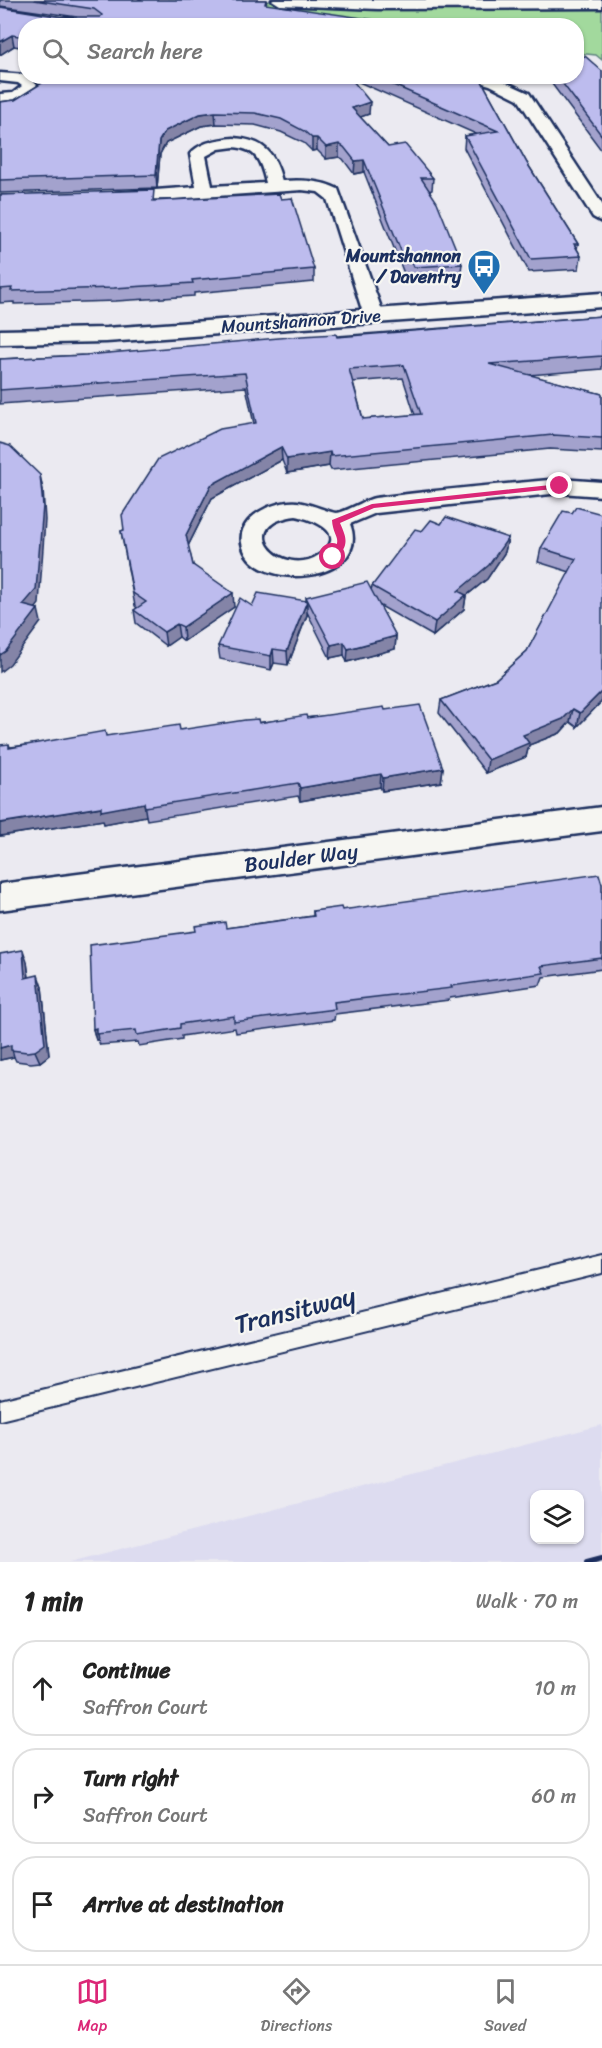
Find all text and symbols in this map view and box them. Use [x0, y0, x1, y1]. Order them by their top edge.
search box [18, 18, 584, 84]
text: Search here [87, 32, 203, 71]
icon: search [39, 35, 72, 68]
place label: Mountshannon / Daventry [345, 240, 462, 293]
bus stop icon: Mountshannon / Daventry [466, 248, 502, 295]
street label: Mountshannon Drive [220, 299, 382, 343]
route end [546, 472, 572, 498]
route start [319, 543, 345, 569]
street label: Boulder Way [242, 832, 360, 884]
street label: Transitway [230, 1273, 361, 1347]
map controls [530, 1490, 584, 1544]
button: layers [530, 1490, 584, 1544]
text: 1 min [24, 1578, 83, 1624]
text: Walk · 70 m [476, 1584, 578, 1619]
text: Continue [83, 1651, 171, 1690]
text: 10 m [534, 1671, 576, 1706]
icon: ahead [26, 1672, 59, 1705]
text: Saffron Court [83, 1690, 208, 1725]
text: Turn right [83, 1759, 178, 1798]
text: 60 m [531, 1779, 576, 1814]
icon: right [26, 1780, 59, 1813]
text: Saffron Court [83, 1798, 208, 1833]
text: Arrive at destination [83, 1885, 284, 1924]
icon: arrive [26, 1888, 59, 1921]
tab: Map [76, 1975, 109, 2040]
tab: Directions [261, 1975, 332, 2040]
tab: Saved [484, 1975, 526, 2040]

